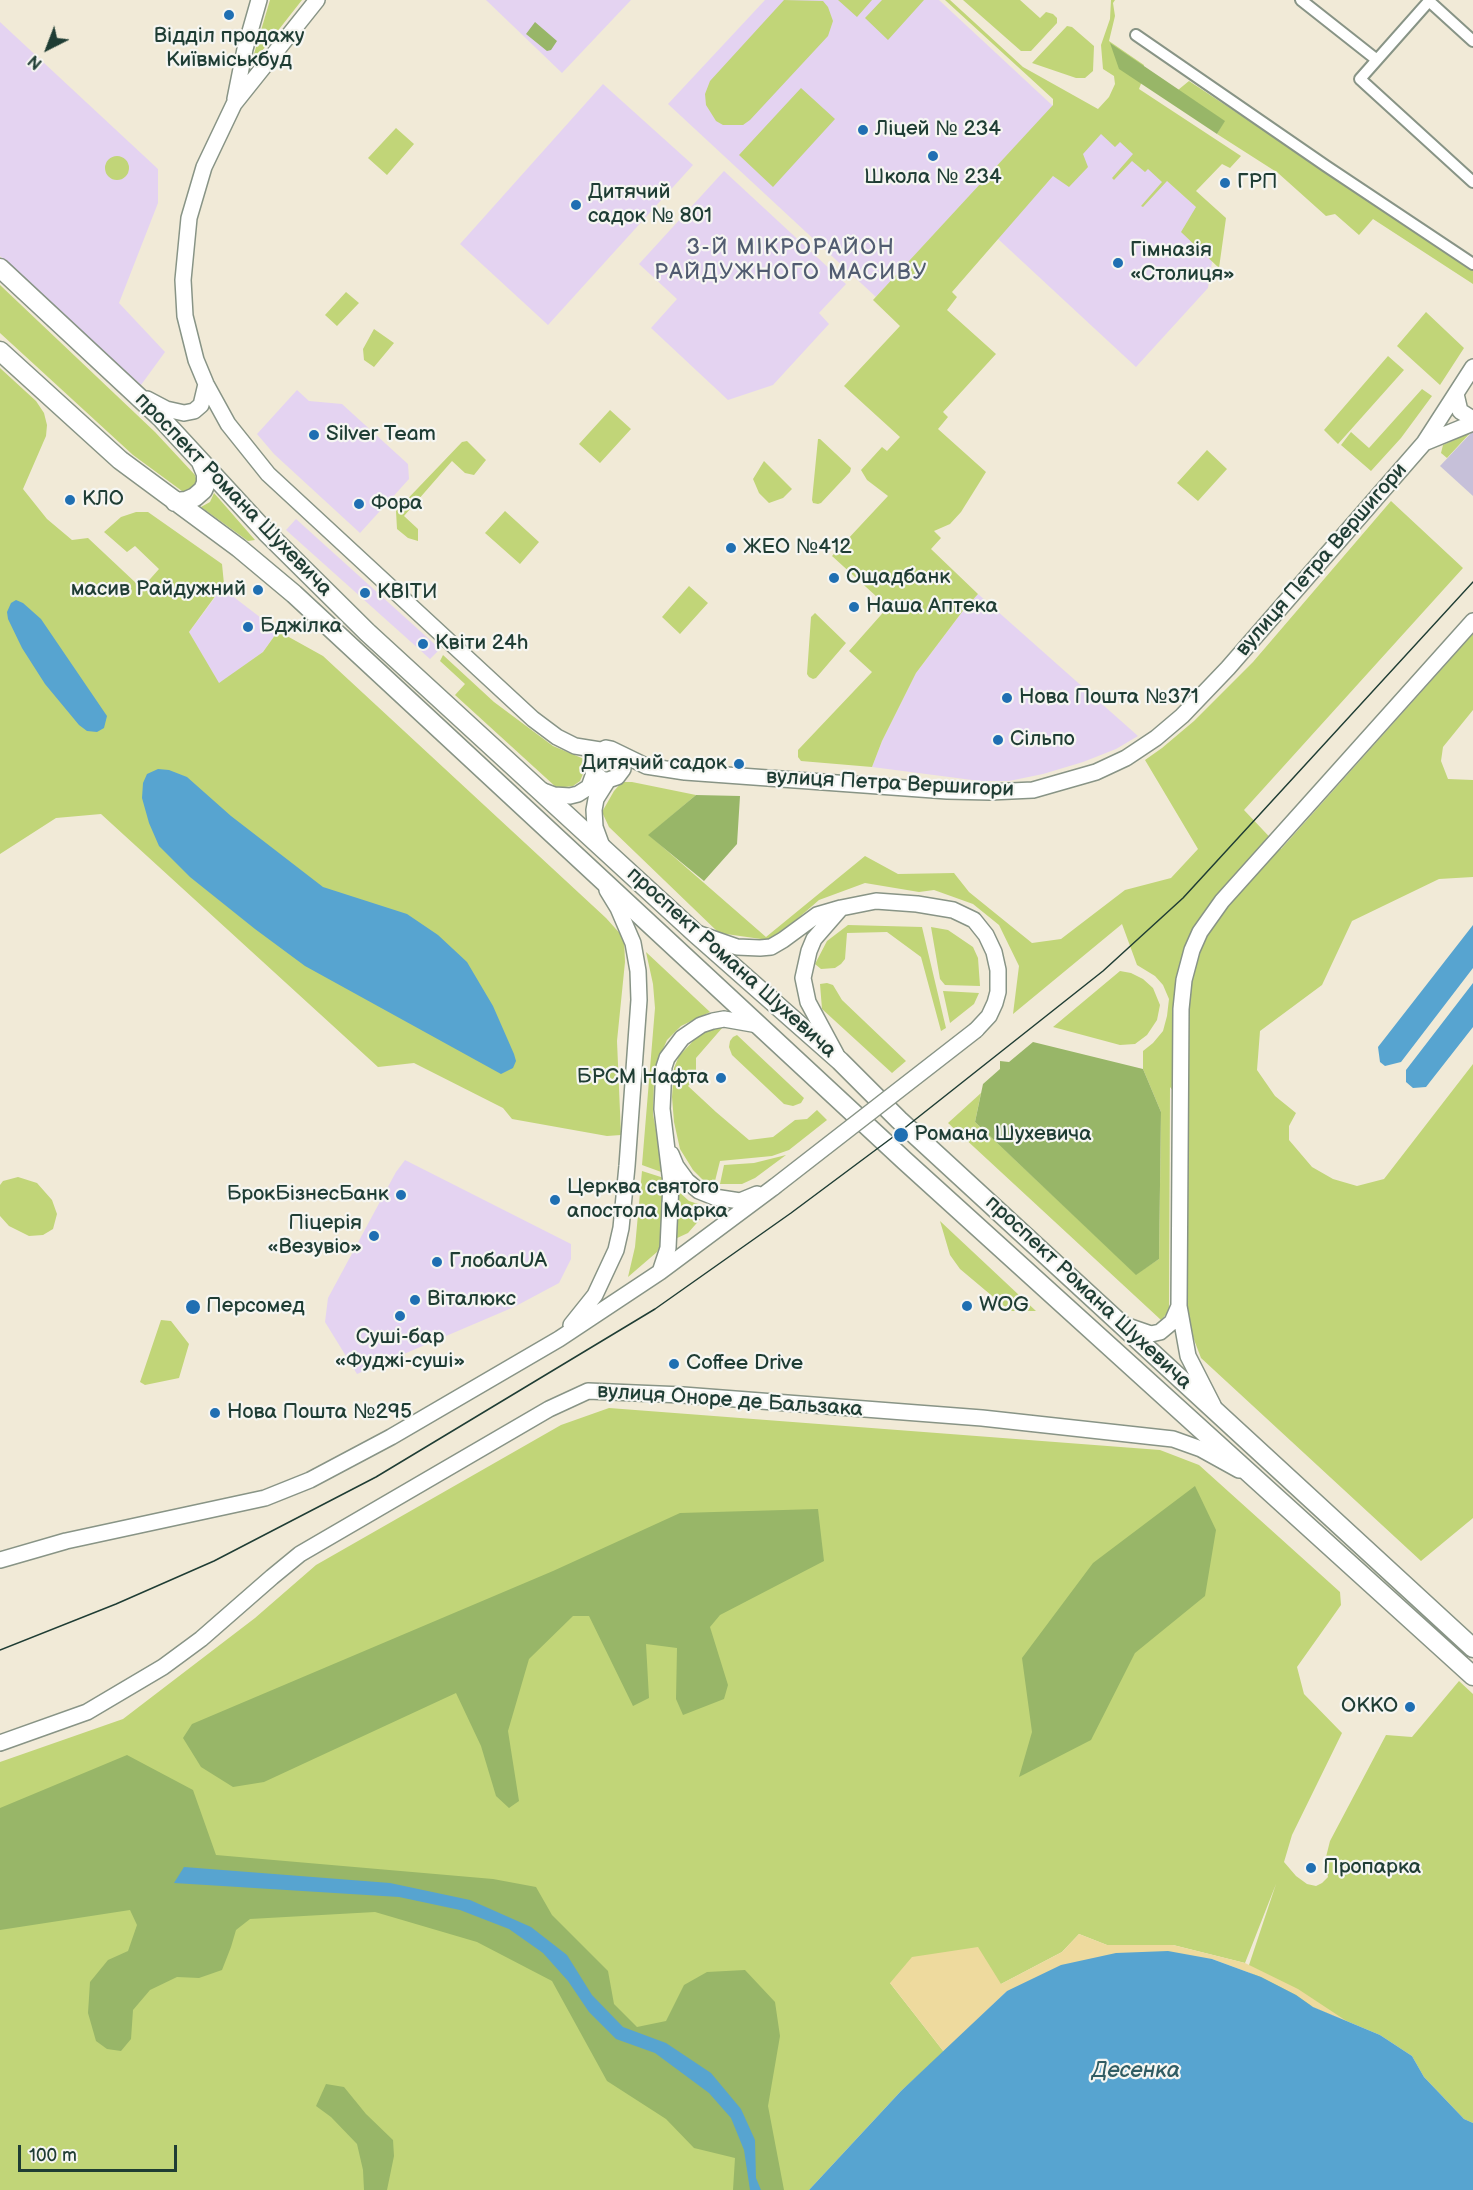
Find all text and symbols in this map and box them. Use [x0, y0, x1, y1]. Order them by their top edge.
marker: Відділ продажу Київміськбуд [222, 8, 236, 22]
north arrow [18, 18, 78, 78]
place label: Відділ продажу Київміськбуд [154, 24, 304, 74]
text: N [25, 51, 46, 73]
place label: Ліцей № 234 [875, 117, 1001, 143]
marker: Ліцей № 234 [856, 123, 870, 137]
marker: Школа № 234 [926, 149, 940, 163]
place label: Школа № 234 [864, 165, 1002, 191]
place label: ГРП [1237, 170, 1278, 196]
marker: ГРП [1218, 176, 1232, 190]
place label: Дитячий садок № 801 [588, 180, 712, 230]
marker: Дитячий садок № 801 [569, 198, 583, 212]
district label: 3-Й МІКРОРАЙОН РАЙДУЖНОГО МАСИВУ [654, 235, 928, 286]
place label: Гімназія «Столиця» [1130, 238, 1235, 288]
marker: Гімназія «Столиця» [1111, 256, 1125, 270]
street label: проспект Романа Шухевича [129, 388, 337, 602]
place label: Silver Team [326, 422, 436, 448]
marker: Silver Team [307, 428, 321, 442]
street label: вулиця Петра Вершигори [1231, 458, 1413, 662]
place label: КЛО [82, 487, 124, 513]
place label: Фора [371, 491, 422, 517]
marker: КЛО [63, 493, 77, 507]
marker: Фора [352, 497, 366, 511]
place label: ЖЕО №412 [743, 535, 852, 561]
marker: ЖЕО №412 [724, 541, 738, 555]
place label: Ощадбанк [846, 565, 950, 591]
marker: Ощадбанк [827, 571, 841, 585]
place label: масив Райдужний [71, 577, 246, 603]
place label: КВІТИ [377, 580, 438, 606]
marker: масив Райдужний [251, 583, 265, 597]
marker: КВІТИ [358, 586, 372, 600]
place label: Наша Аптека [866, 594, 998, 620]
marker: Наша Аптека [847, 600, 861, 614]
place label: Бджілка [260, 614, 342, 640]
marker: Бджілка [241, 620, 255, 634]
place label: Квіти 24h [435, 631, 528, 657]
marker: Квіти 24h [416, 637, 430, 651]
place label: Нова Пошта №371 [1019, 685, 1199, 711]
marker: Нова Пошта №371 [1000, 691, 1014, 705]
place label: Сільпо [1010, 727, 1075, 753]
marker: Сільпо [991, 733, 1005, 747]
place label: Дитячий садок [581, 751, 727, 777]
marker: Дитячий садок [732, 757, 746, 771]
street label: вулиця Петра Вершигори [765, 765, 1015, 803]
street label: проспект Романа Шухевича [621, 862, 841, 1064]
place label: БРСМ Нафта [577, 1065, 709, 1091]
marker: БРСМ Нафта [714, 1071, 728, 1085]
place label: Романа Шухевича [914, 1122, 1092, 1148]
marker: Романа Шухевича [892, 1126, 910, 1144]
place label: Церква святого апостола Марка [567, 1175, 728, 1225]
place label: БрокБізнесБанк [227, 1182, 389, 1208]
marker: БрокБізнесБанк [394, 1188, 408, 1202]
street label: проспект Романа Шухевича [979, 1191, 1197, 1395]
marker: Церква святого апостола Марка [548, 1193, 562, 1207]
place label: Піцерія «Везувіо» [267, 1211, 362, 1261]
marker: Піцерія «Везувіо» [367, 1229, 381, 1243]
place label: ГлобалUA [449, 1249, 547, 1275]
marker: ГлобалUA [430, 1255, 444, 1269]
place label: Віталюкс [427, 1287, 516, 1313]
marker: Віталюкс [408, 1293, 422, 1307]
place label: WOG [979, 1293, 1029, 1319]
place label: Персомед [206, 1294, 305, 1320]
marker: Персомед [184, 1298, 202, 1316]
marker: WOG [960, 1299, 974, 1313]
marker: Суші-бар «Фуджі-суші» [393, 1309, 407, 1323]
place label: Суші-бар «Фуджі-суші» [335, 1325, 465, 1375]
place label: Coffee Drive [686, 1351, 803, 1377]
marker: Coffee Drive [667, 1357, 681, 1371]
street label: вулиця Оноре де Бальзака [596, 1379, 864, 1423]
place label: Нова Пошта №295 [227, 1400, 412, 1426]
marker: Нова Пошта №295 [208, 1406, 222, 1420]
place label: ОККО [1341, 1694, 1398, 1720]
marker: ОККО [1403, 1700, 1417, 1714]
place label: Пропарка [1323, 1855, 1421, 1881]
marker: Пропарка [1304, 1861, 1318, 1875]
water label: Десенка [1092, 2058, 1180, 2084]
scale bar [21, 2133, 180, 2171]
text: 100 m [29, 2145, 77, 2166]

